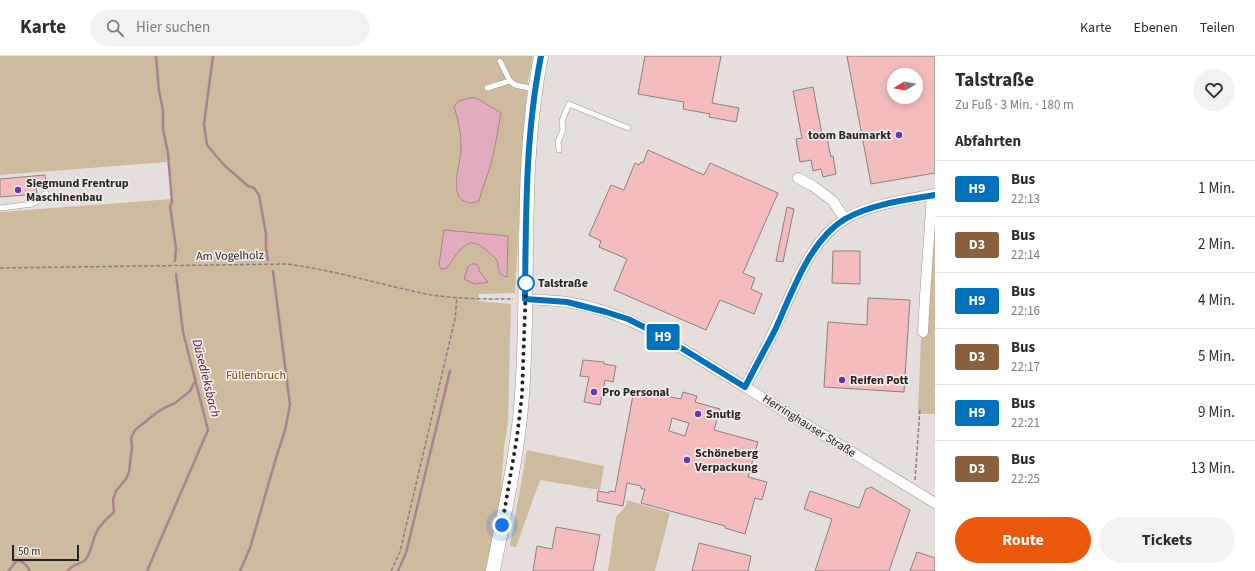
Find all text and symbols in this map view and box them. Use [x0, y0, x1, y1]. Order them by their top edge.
search box [90, 10, 370, 46]
text: Karte [20, 14, 66, 41]
icon: search [104, 17, 126, 39]
text: Hier suchen [136, 17, 210, 38]
text: Karte [1080, 18, 1112, 38]
text: Ebenen [1134, 18, 1178, 38]
text: Teilen [1200, 18, 1235, 38]
text: Talstraße [955, 67, 1034, 94]
north arrow [887, 68, 923, 104]
map controls [887, 68, 923, 104]
button: heart [1193, 69, 1235, 111]
text: Zu Fuß · 3 Min. · 180 m [955, 96, 1074, 114]
place label: toom Baumarkt [808, 127, 891, 144]
marker: toom Baumarkt [894, 130, 904, 140]
text: Abfahrten [955, 131, 1021, 152]
text: Bus [1011, 169, 1035, 190]
place label: Siegmund Frentrup Maschinenbau [26, 175, 129, 206]
text: 1 Min. [1198, 178, 1235, 199]
text: H9 [969, 179, 985, 199]
marker: Siegmund Frentrup Maschinenbau [13, 185, 23, 195]
text: 22:13 [1011, 190, 1040, 208]
text: Bus [1011, 225, 1035, 246]
text: 2 Min. [1198, 234, 1235, 255]
text: D3 [969, 235, 985, 255]
text: 22:14 [1011, 246, 1040, 264]
street label: Am Vogelholz [196, 247, 264, 265]
marker: Talstraße [517, 274, 535, 292]
place label: Talstraße [538, 275, 588, 292]
text: Bus [1011, 281, 1035, 302]
text: 4 Min. [1198, 290, 1235, 311]
text: H9 [969, 291, 985, 311]
text: 22:16 [1011, 302, 1040, 320]
line badge: H9 [645, 324, 681, 350]
text: H9 [655, 327, 671, 347]
water label: Düsedieksbach [188, 337, 224, 419]
text: Bus [1011, 337, 1035, 358]
text: 5 Min. [1198, 346, 1235, 367]
text: D3 [969, 347, 985, 367]
text: 22:17 [1011, 358, 1040, 376]
park label: Füllenbruch [226, 367, 286, 384]
place label: Reifen Pott [850, 372, 909, 389]
marker: Reifen Pott [837, 375, 847, 385]
place label: Pro Personal [602, 384, 670, 401]
marker: Pro Personal [589, 387, 599, 397]
street label: Herringhauser Straße [759, 390, 859, 462]
text: Bus [1011, 393, 1035, 414]
text: 9 Min. [1198, 402, 1235, 423]
text: H9 [969, 403, 985, 423]
place label: Snutig [706, 406, 741, 423]
marker: Snutig [693, 409, 703, 419]
text: 22:21 [1011, 414, 1040, 432]
place label: Schöneberg Verpackung [694, 445, 759, 476]
text: Bus [1011, 449, 1035, 470]
marker: Schöneberg Verpackung [682, 455, 692, 465]
text: 13 Min. [1191, 458, 1235, 479]
text: D3 [969, 459, 985, 479]
text: 22:25 [1011, 470, 1040, 488]
your location [492, 515, 512, 535]
button: Route [955, 517, 1091, 563]
button: Tickets [1099, 517, 1235, 563]
scale bar [12, 543, 79, 562]
text: 50 m [18, 544, 40, 559]

